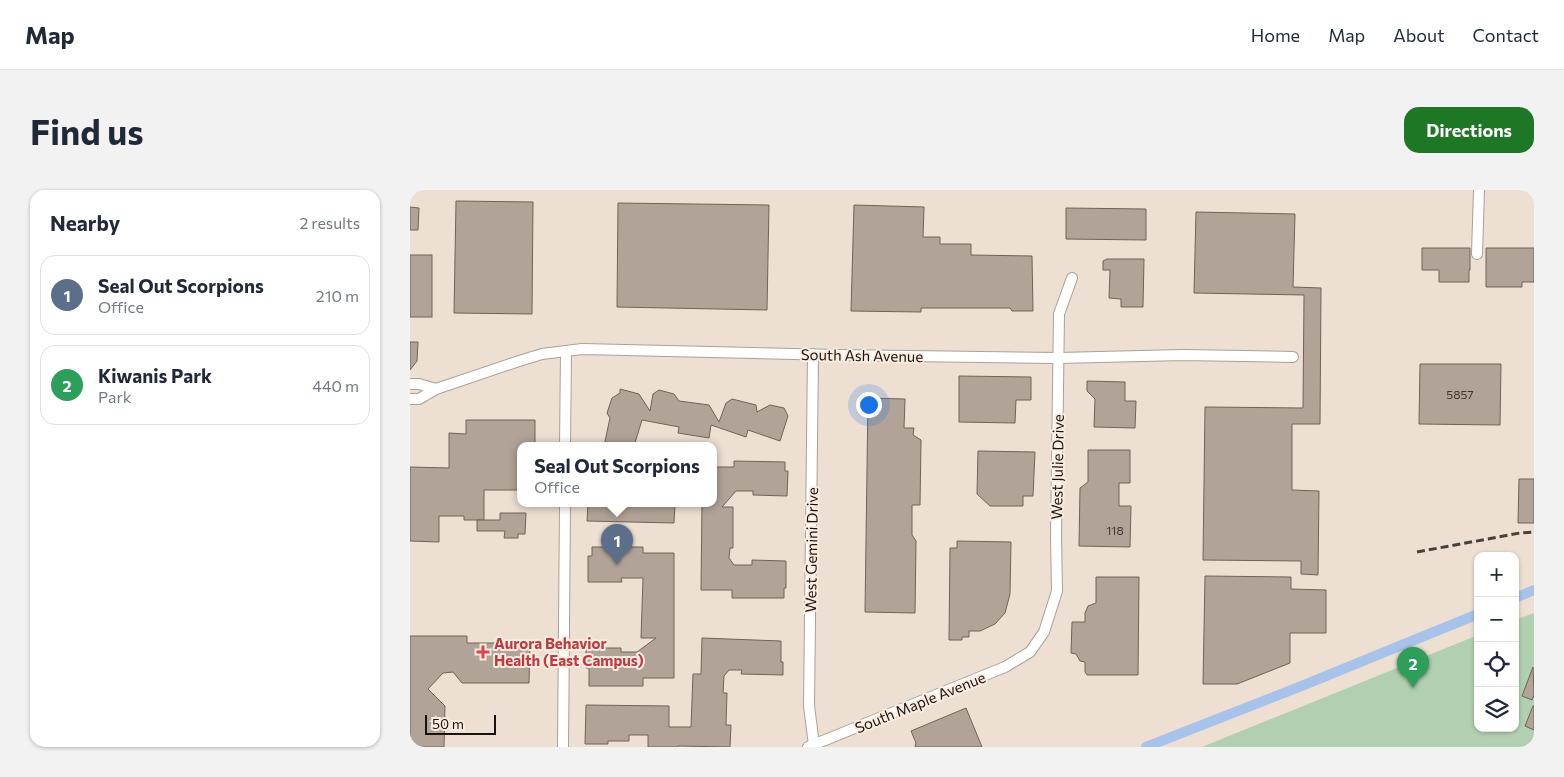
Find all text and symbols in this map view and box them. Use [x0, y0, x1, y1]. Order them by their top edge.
text: Map [25, 20, 75, 49]
text: Home [1251, 24, 1300, 46]
text: Map [1328, 24, 1365, 46]
text: About [1393, 24, 1445, 46]
text: Contact [1473, 24, 1539, 46]
button: Directions [1404, 107, 1534, 153]
text: Find us [30, 109, 144, 152]
text: Nearby [50, 210, 120, 235]
text: 2 results [299, 213, 360, 232]
text: Seal Out Scorpions [98, 274, 264, 297]
text: 1 [63, 286, 71, 305]
text: 210 m [316, 286, 359, 305]
text: Office [98, 297, 144, 316]
street label: South Ash Avenue [801, 345, 923, 365]
text: Kiwanis Park [98, 364, 212, 387]
text: 2 [62, 376, 72, 395]
text: 440 m [312, 376, 359, 395]
text: Park [98, 387, 131, 406]
house number: 5857 [1446, 387, 1474, 401]
your location [856, 392, 882, 418]
street label: West Julie Drive [1047, 414, 1067, 520]
popup [517, 442, 717, 507]
text: Seal Out Scorpions [534, 454, 700, 477]
text: Office [534, 477, 580, 496]
street label: West Gemini Drive [801, 487, 821, 613]
house number: 118 [1106, 523, 1124, 537]
pin: 1 [601, 524, 633, 565]
map controls [1474, 552, 1519, 732]
button: + [1474, 552, 1519, 597]
button: − [1474, 597, 1519, 642]
place label: Aurora Behavior Health (East Campus) [494, 634, 644, 669]
button: locate [1474, 642, 1519, 687]
marker: Aurora Behavior Health (East Campus) [476, 645, 490, 659]
pin: 2 [1397, 647, 1429, 688]
street label: South Maple Avenue [852, 668, 988, 736]
button: layers [1474, 687, 1519, 732]
scale bar [425, 712, 496, 735]
text: 50 m [432, 715, 464, 732]

